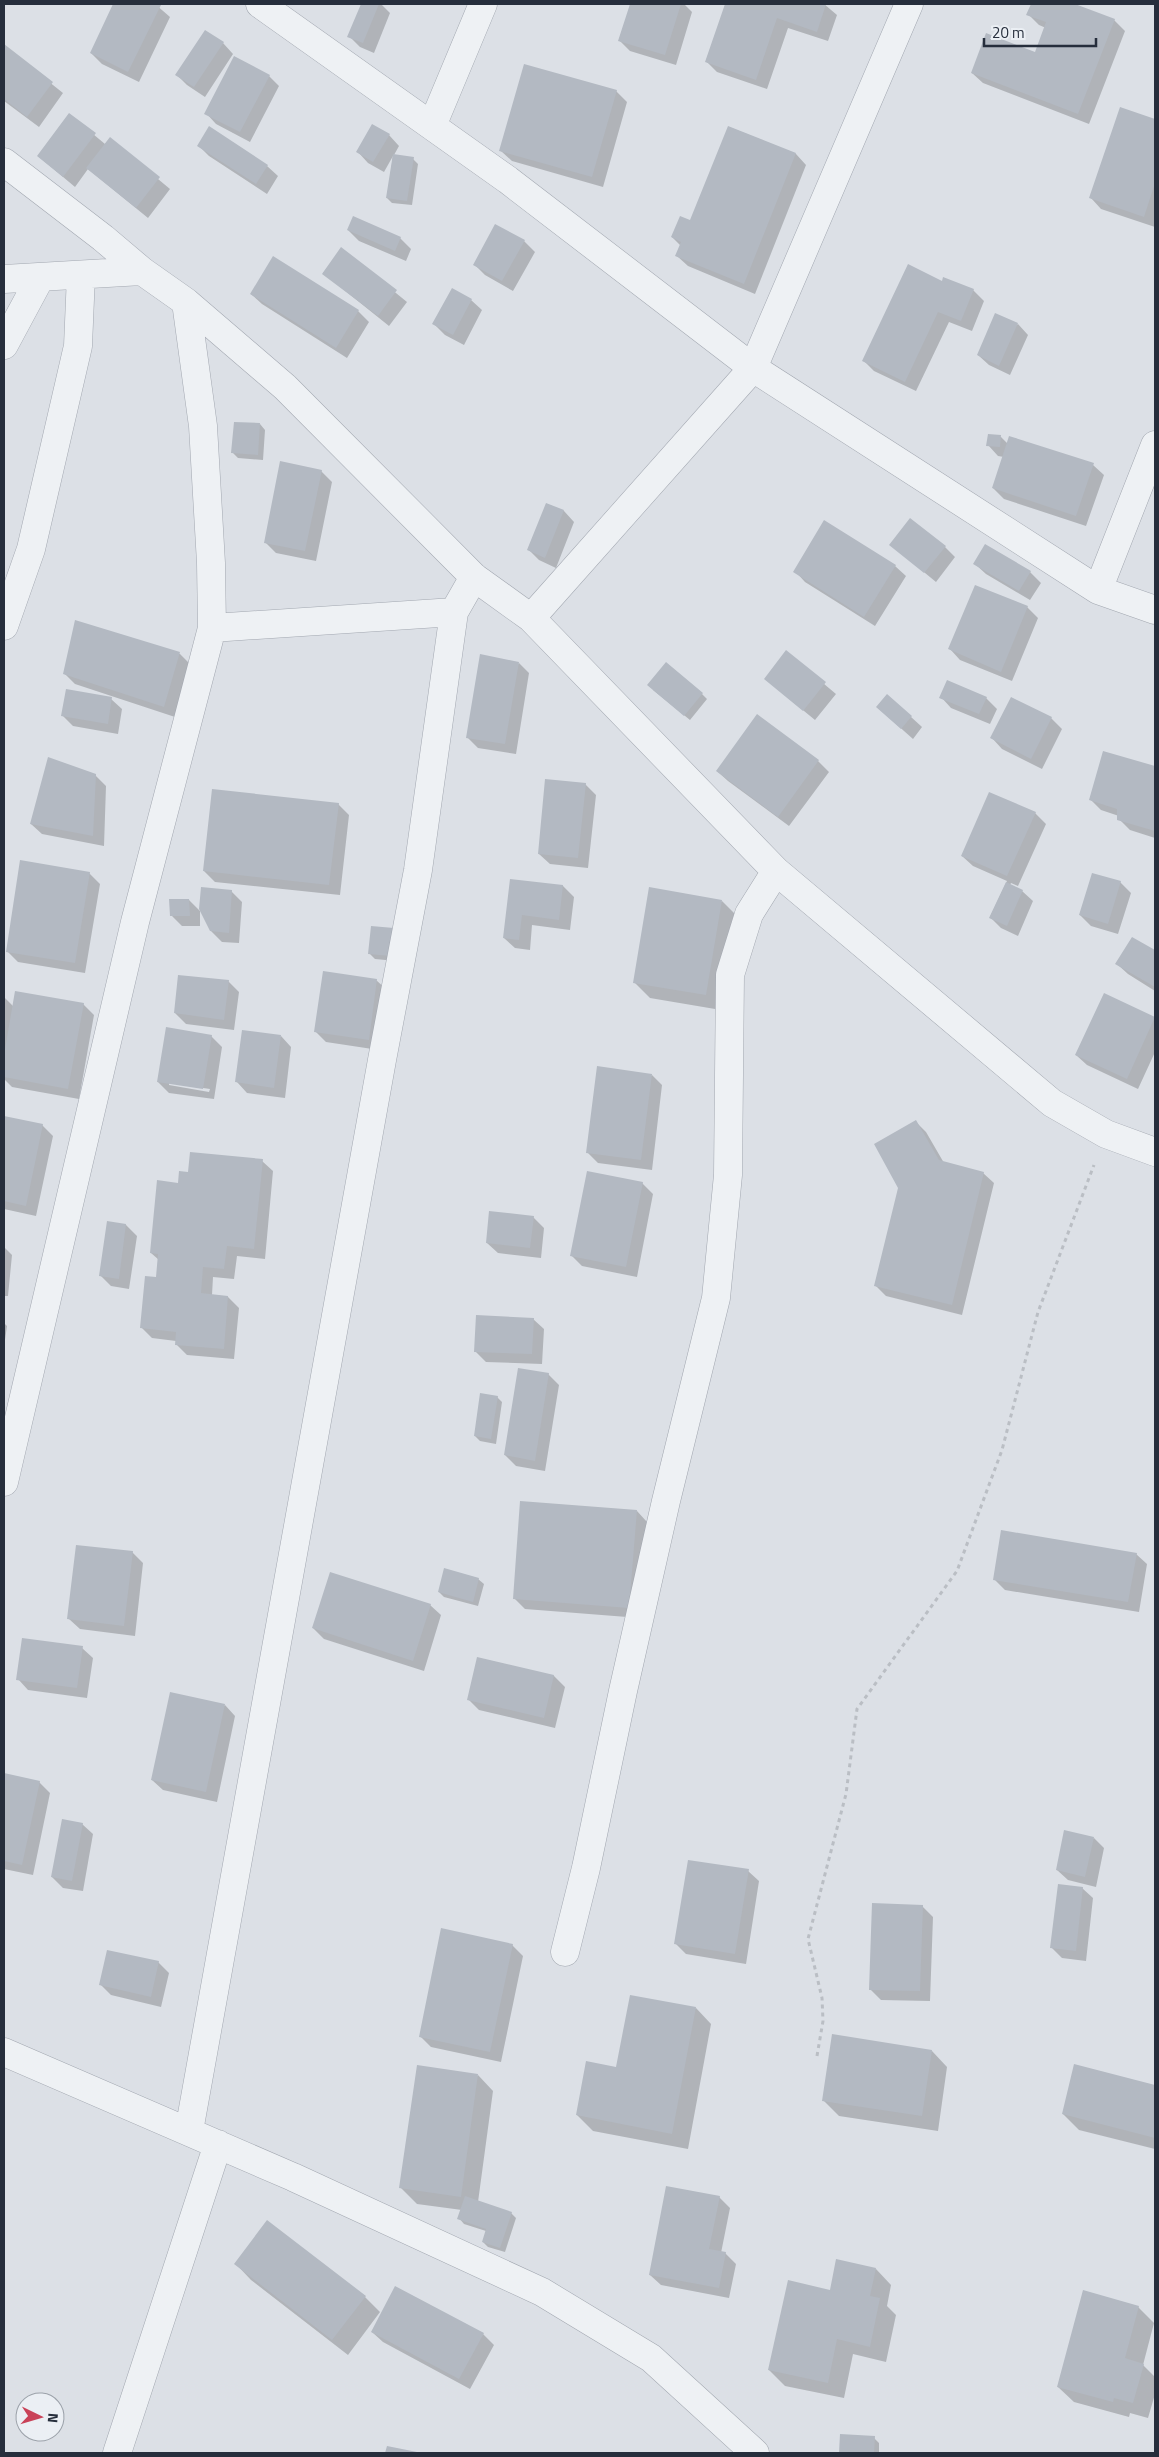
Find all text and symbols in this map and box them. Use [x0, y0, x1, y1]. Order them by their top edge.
scale bar [984, 15, 1096, 47]
text: 20 m [992, 21, 1025, 44]
north arrow [15, 2392, 65, 2442]
text: N [43, 2412, 64, 2424]

